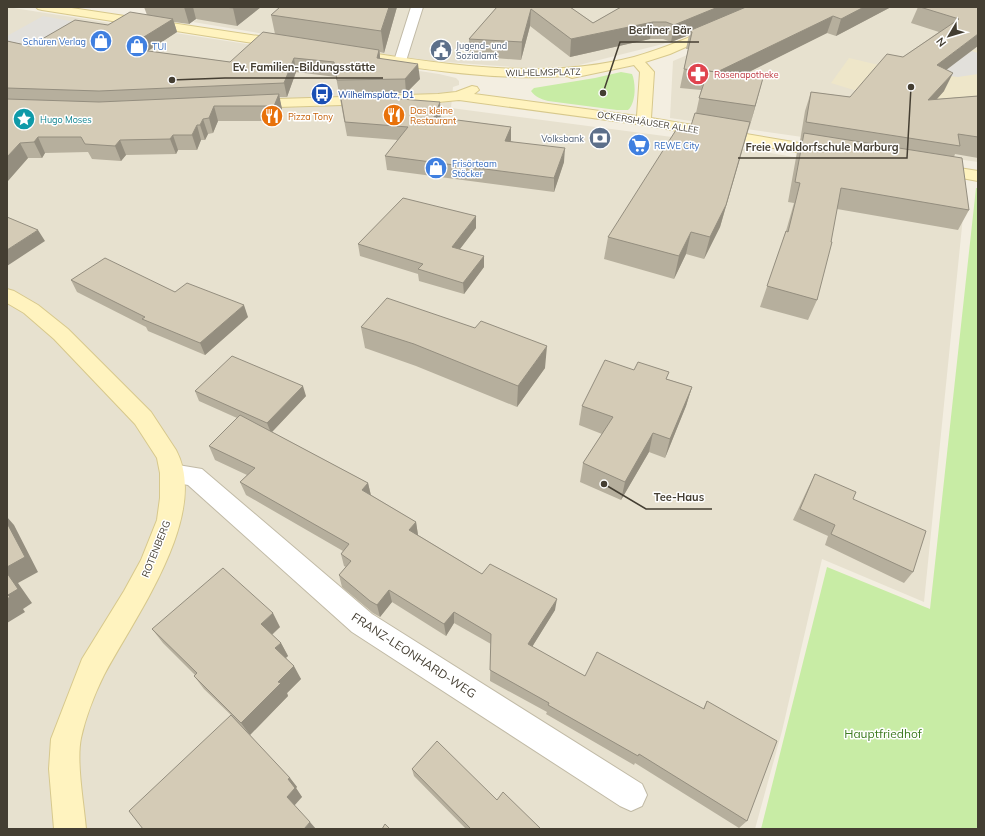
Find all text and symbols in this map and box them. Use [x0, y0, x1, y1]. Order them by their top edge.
north arrow [929, 16, 969, 56]
callout: Berliner Bär [620, 19, 699, 42]
text: Berliner Bär [629, 23, 692, 37]
shop icon: Schüren Verlag [88, 28, 114, 54]
shop icon: TUI [124, 33, 150, 59]
text: N [933, 35, 949, 50]
place label: Schüren Verlag [23, 36, 86, 47]
public building icon: Jugend- und Sozialamt [428, 37, 454, 63]
place label: Jugend- und Sozialamt [456, 40, 507, 61]
place label: TUI [152, 41, 166, 52]
callout: Ev. Familien-Bildungsstätte [225, 55, 383, 78]
text: Ev. Familien-Bildungsstätte [233, 60, 375, 74]
pharmacy icon: Rosenapotheke [685, 61, 711, 87]
street label: WILHELMSPLATZ [505, 66, 581, 78]
place label: Rosenapotheke [714, 69, 779, 80]
bus stop icon: Wilhelmsplatz, D1 [309, 81, 335, 107]
place label: Wilhelmsplatz, D1 [338, 89, 414, 100]
restaurant icon: Das kleine Restaurant [381, 102, 407, 128]
restaurant icon: Pizza Tony [259, 103, 285, 129]
place label: Das kleine Restaurant [410, 105, 456, 126]
place icon: Hugo Moses [11, 106, 37, 132]
street label: OCKERSHÄUSER ALLEE [597, 109, 699, 135]
place label: Pizza Tony [288, 111, 333, 123]
place label: Hugo Moses [40, 114, 92, 125]
bank icon: Volksbank [587, 125, 613, 151]
supermarket icon: REWE City [626, 132, 652, 158]
place label: Volksbank [541, 133, 584, 144]
callout: Freie Waldorfschule Marburg [738, 135, 907, 158]
place label: REWE City [654, 140, 700, 152]
text: Freie Waldorfschule Marburg [746, 140, 899, 154]
shop icon: Frisörteam Stöcker [423, 155, 449, 181]
place label: Frisörteam Stöcker [452, 158, 497, 179]
callout: Tee-Haus [646, 486, 712, 509]
text: Tee-Haus [654, 490, 705, 504]
street label: ROTENBERG [139, 519, 173, 579]
street label: FRANZ-LEONHARD-WEG [349, 609, 479, 701]
park label: Hauptfriedhof [844, 726, 923, 741]

